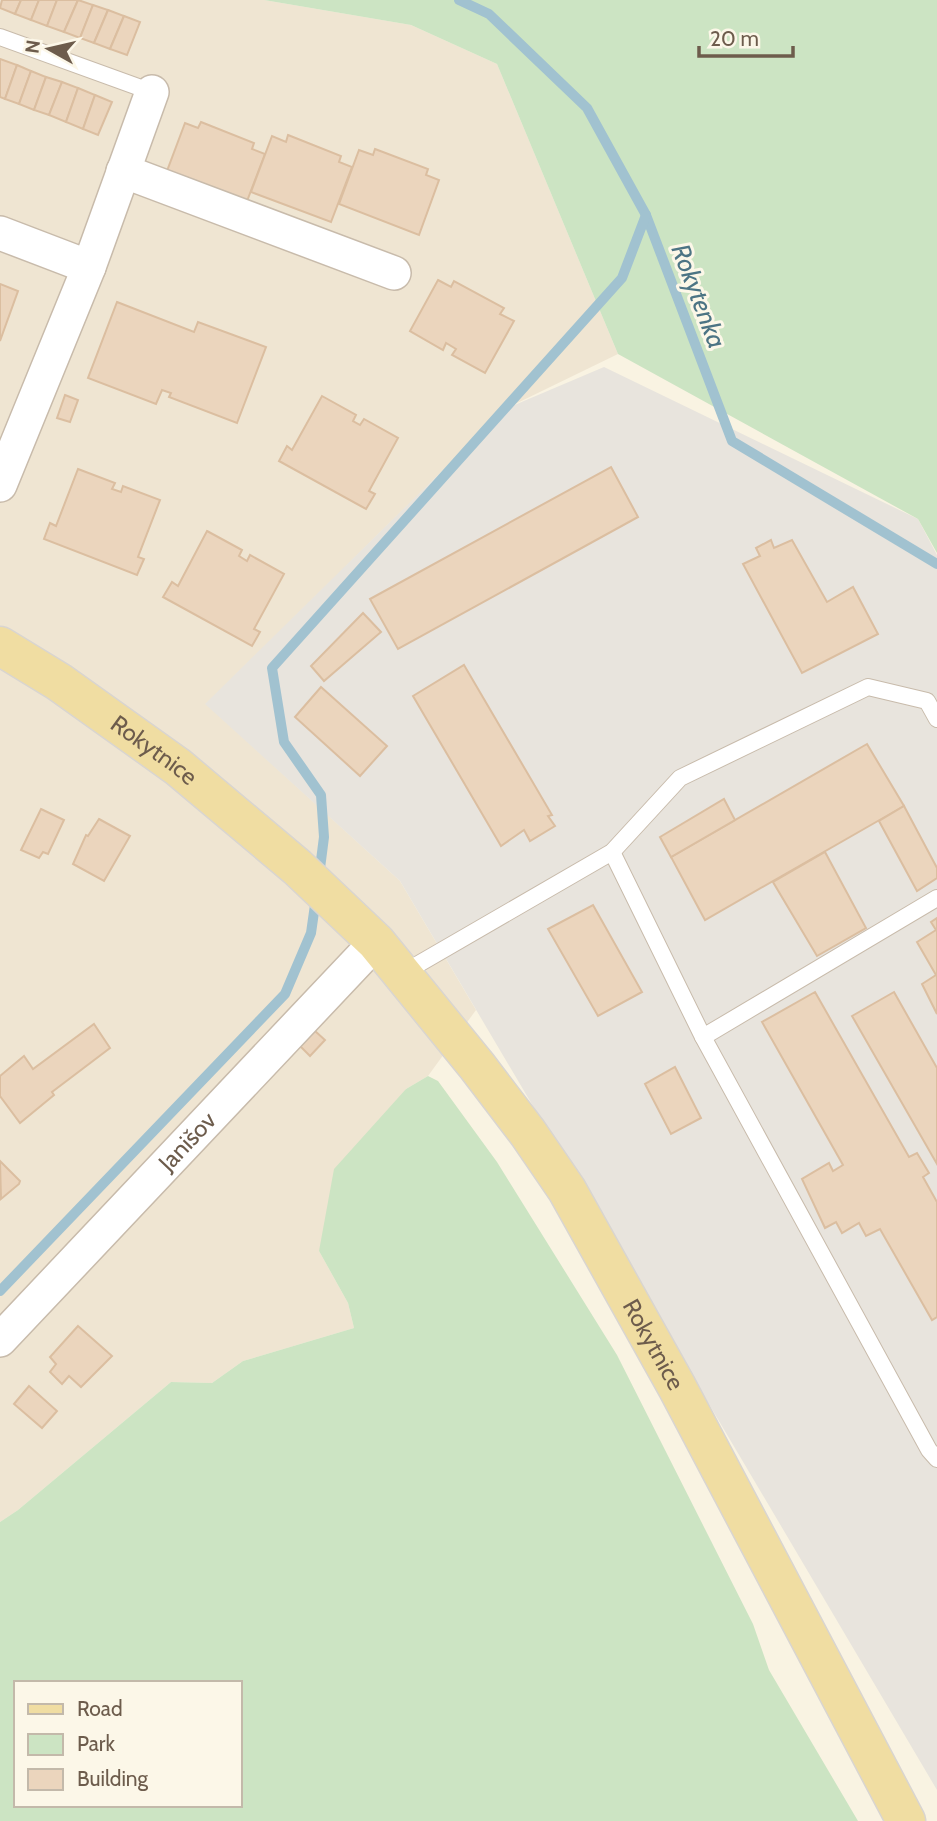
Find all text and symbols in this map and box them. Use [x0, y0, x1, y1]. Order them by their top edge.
north arrow [14, 14, 84, 84]
scale bar [699, 14, 794, 58]
text: 20 m [710, 26, 759, 51]
text: N [20, 38, 45, 55]
water label: Rokytenka [665, 239, 733, 353]
street label: Rokytnice [105, 709, 203, 791]
street label: Janišov [152, 1105, 222, 1178]
street label: Rokytnice [617, 1294, 691, 1395]
legend [14, 1681, 242, 1807]
text: Road [77, 1696, 123, 1721]
text: Park [77, 1731, 115, 1756]
text: Building [77, 1766, 149, 1791]

